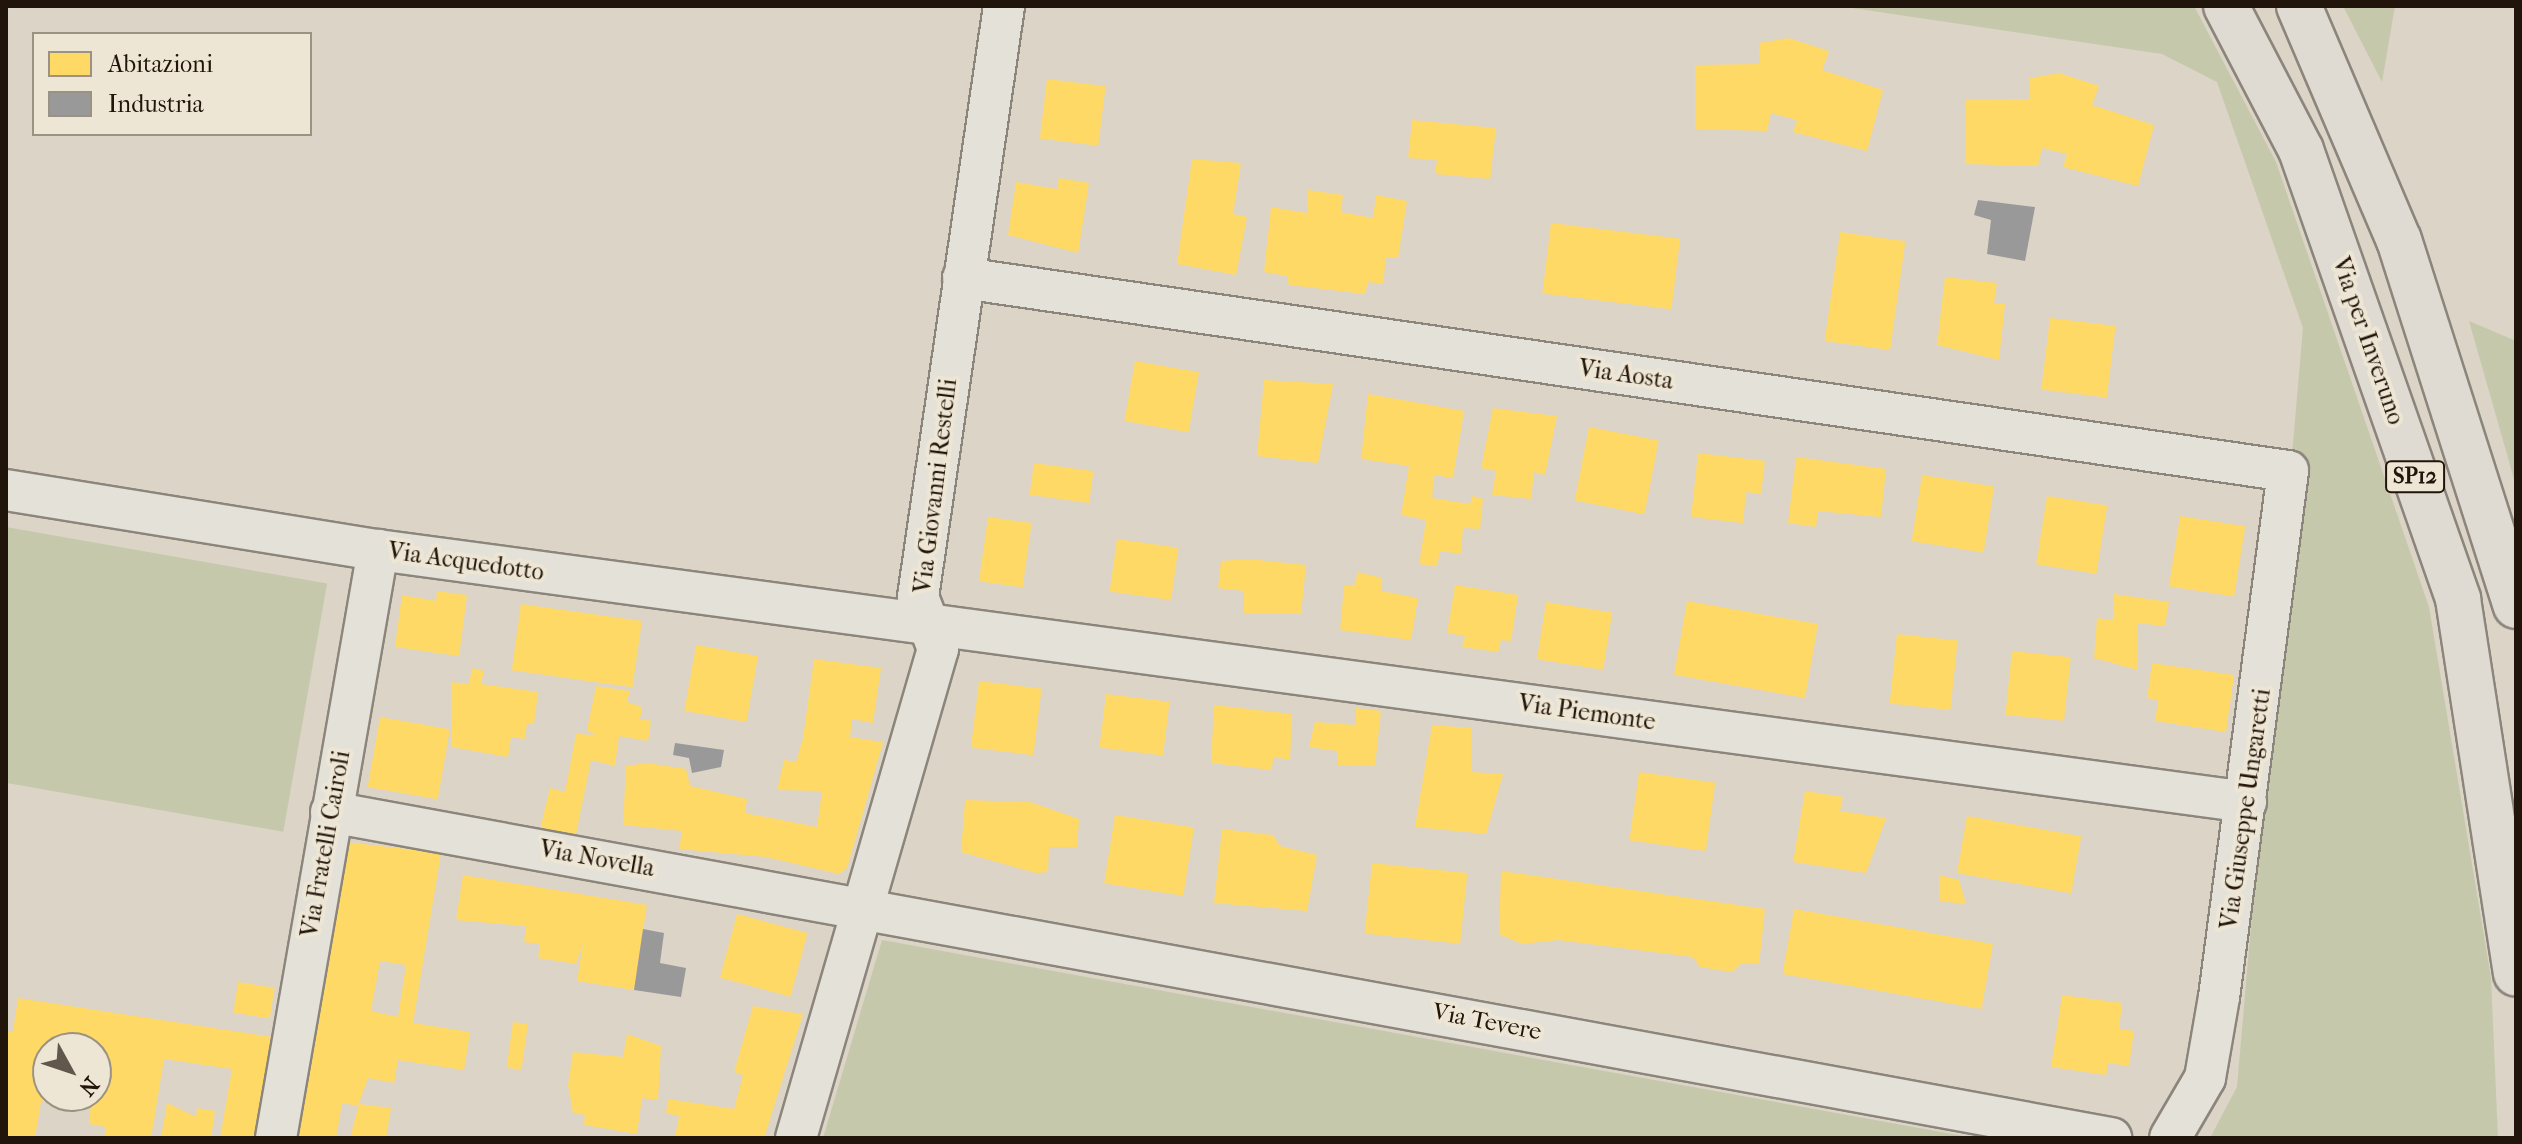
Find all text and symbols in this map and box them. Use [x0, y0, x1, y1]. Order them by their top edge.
legend [32, 32, 312, 136]
text: Abitazioni [108, 50, 213, 78]
text: Industria [108, 90, 204, 118]
street label: Via per Inveruno [2326, 253, 2410, 429]
street label: Via Aosta [1577, 354, 1675, 396]
street label: Via Giovanni Restelli [909, 377, 963, 595]
road number: SP12 [2385, 459, 2445, 495]
street label: Via Acquedotto [386, 537, 546, 587]
street label: Via Giuseppe Ungaretti [2215, 687, 2277, 931]
street label: Via Piemonte [1517, 689, 1657, 737]
street label: Via Fratelli Cairoli [295, 748, 357, 940]
street label: Via Novella [537, 835, 657, 883]
street label: Via Tevere [1430, 997, 1544, 1047]
north arrow [32, 1032, 112, 1112]
text: N [74, 1071, 104, 1101]

